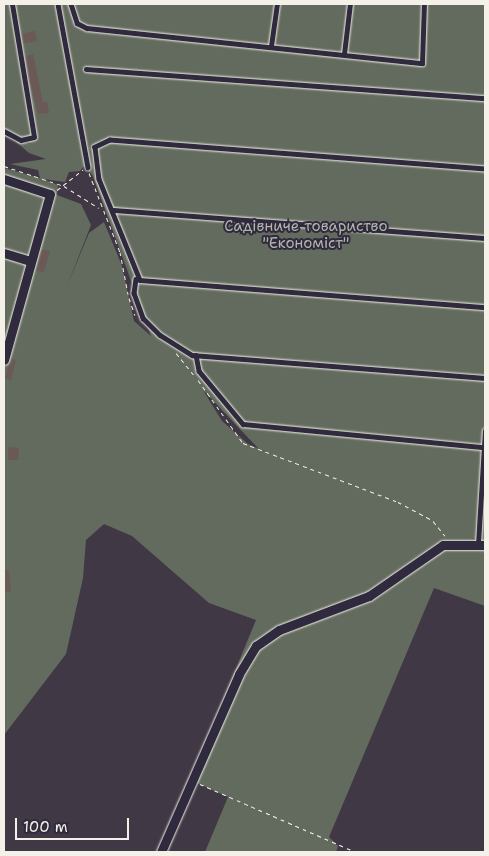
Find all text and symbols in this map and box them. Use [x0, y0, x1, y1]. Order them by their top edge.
park label: Садівниче товариство "Економіст" [224, 217, 388, 252]
scale bar [18, 808, 131, 840]
text: 100 m [23, 817, 68, 837]

